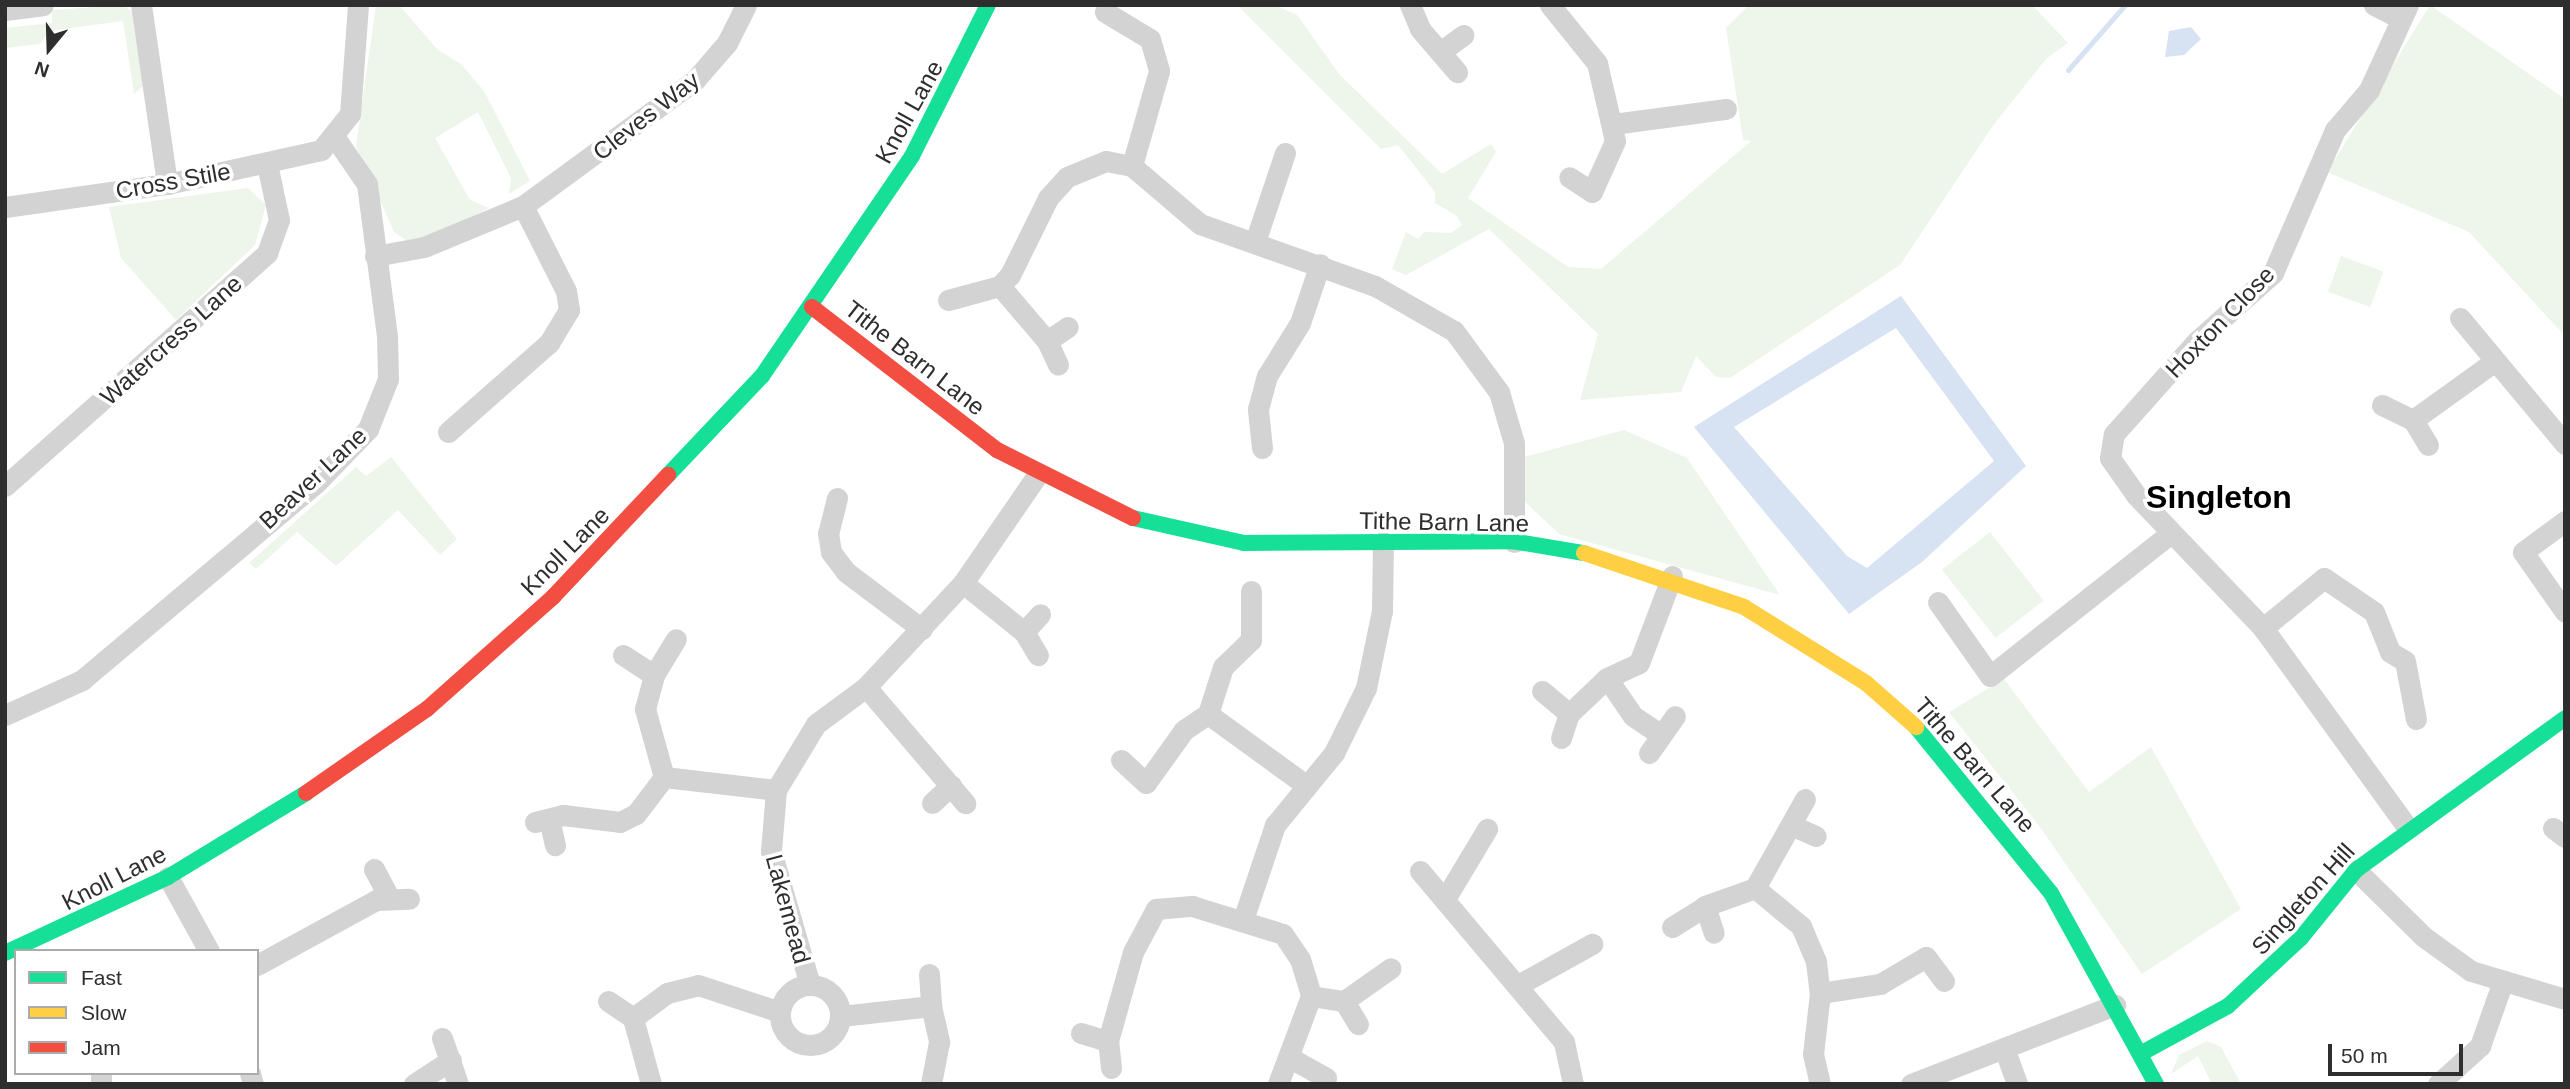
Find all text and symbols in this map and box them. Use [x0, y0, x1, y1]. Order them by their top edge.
north arrow [14, 14, 84, 84]
street label: Knoll Lane [869, 55, 949, 169]
text: N [32, 57, 52, 81]
street label: Cleves Way [587, 66, 705, 166]
street label: Cross Stile [113, 157, 233, 205]
street label: Hoxton Close [2160, 260, 2280, 384]
street label: Watercress Lane [94, 269, 248, 411]
street label: Tithe Barn Lane [839, 294, 991, 422]
street label: Beaver Lane [253, 421, 373, 535]
district label: Singleton [2146, 478, 2292, 516]
street label: Knoll Lane [515, 501, 615, 601]
street label: Tithe Barn Lane [1359, 506, 1529, 538]
street label: Tithe Barn Lane [1908, 691, 2042, 839]
street label: Singleton Hill [2245, 837, 2361, 961]
street label: Knoll Lane [57, 839, 171, 917]
street label: Lakemead [760, 851, 816, 967]
legend [14, 949, 259, 1075]
text: Fast [81, 966, 122, 989]
text: Slow [81, 1001, 127, 1024]
scale bar [2332, 1030, 2467, 1074]
text: Jam [81, 1036, 121, 1059]
text: 50 m [2341, 1044, 2388, 1067]

